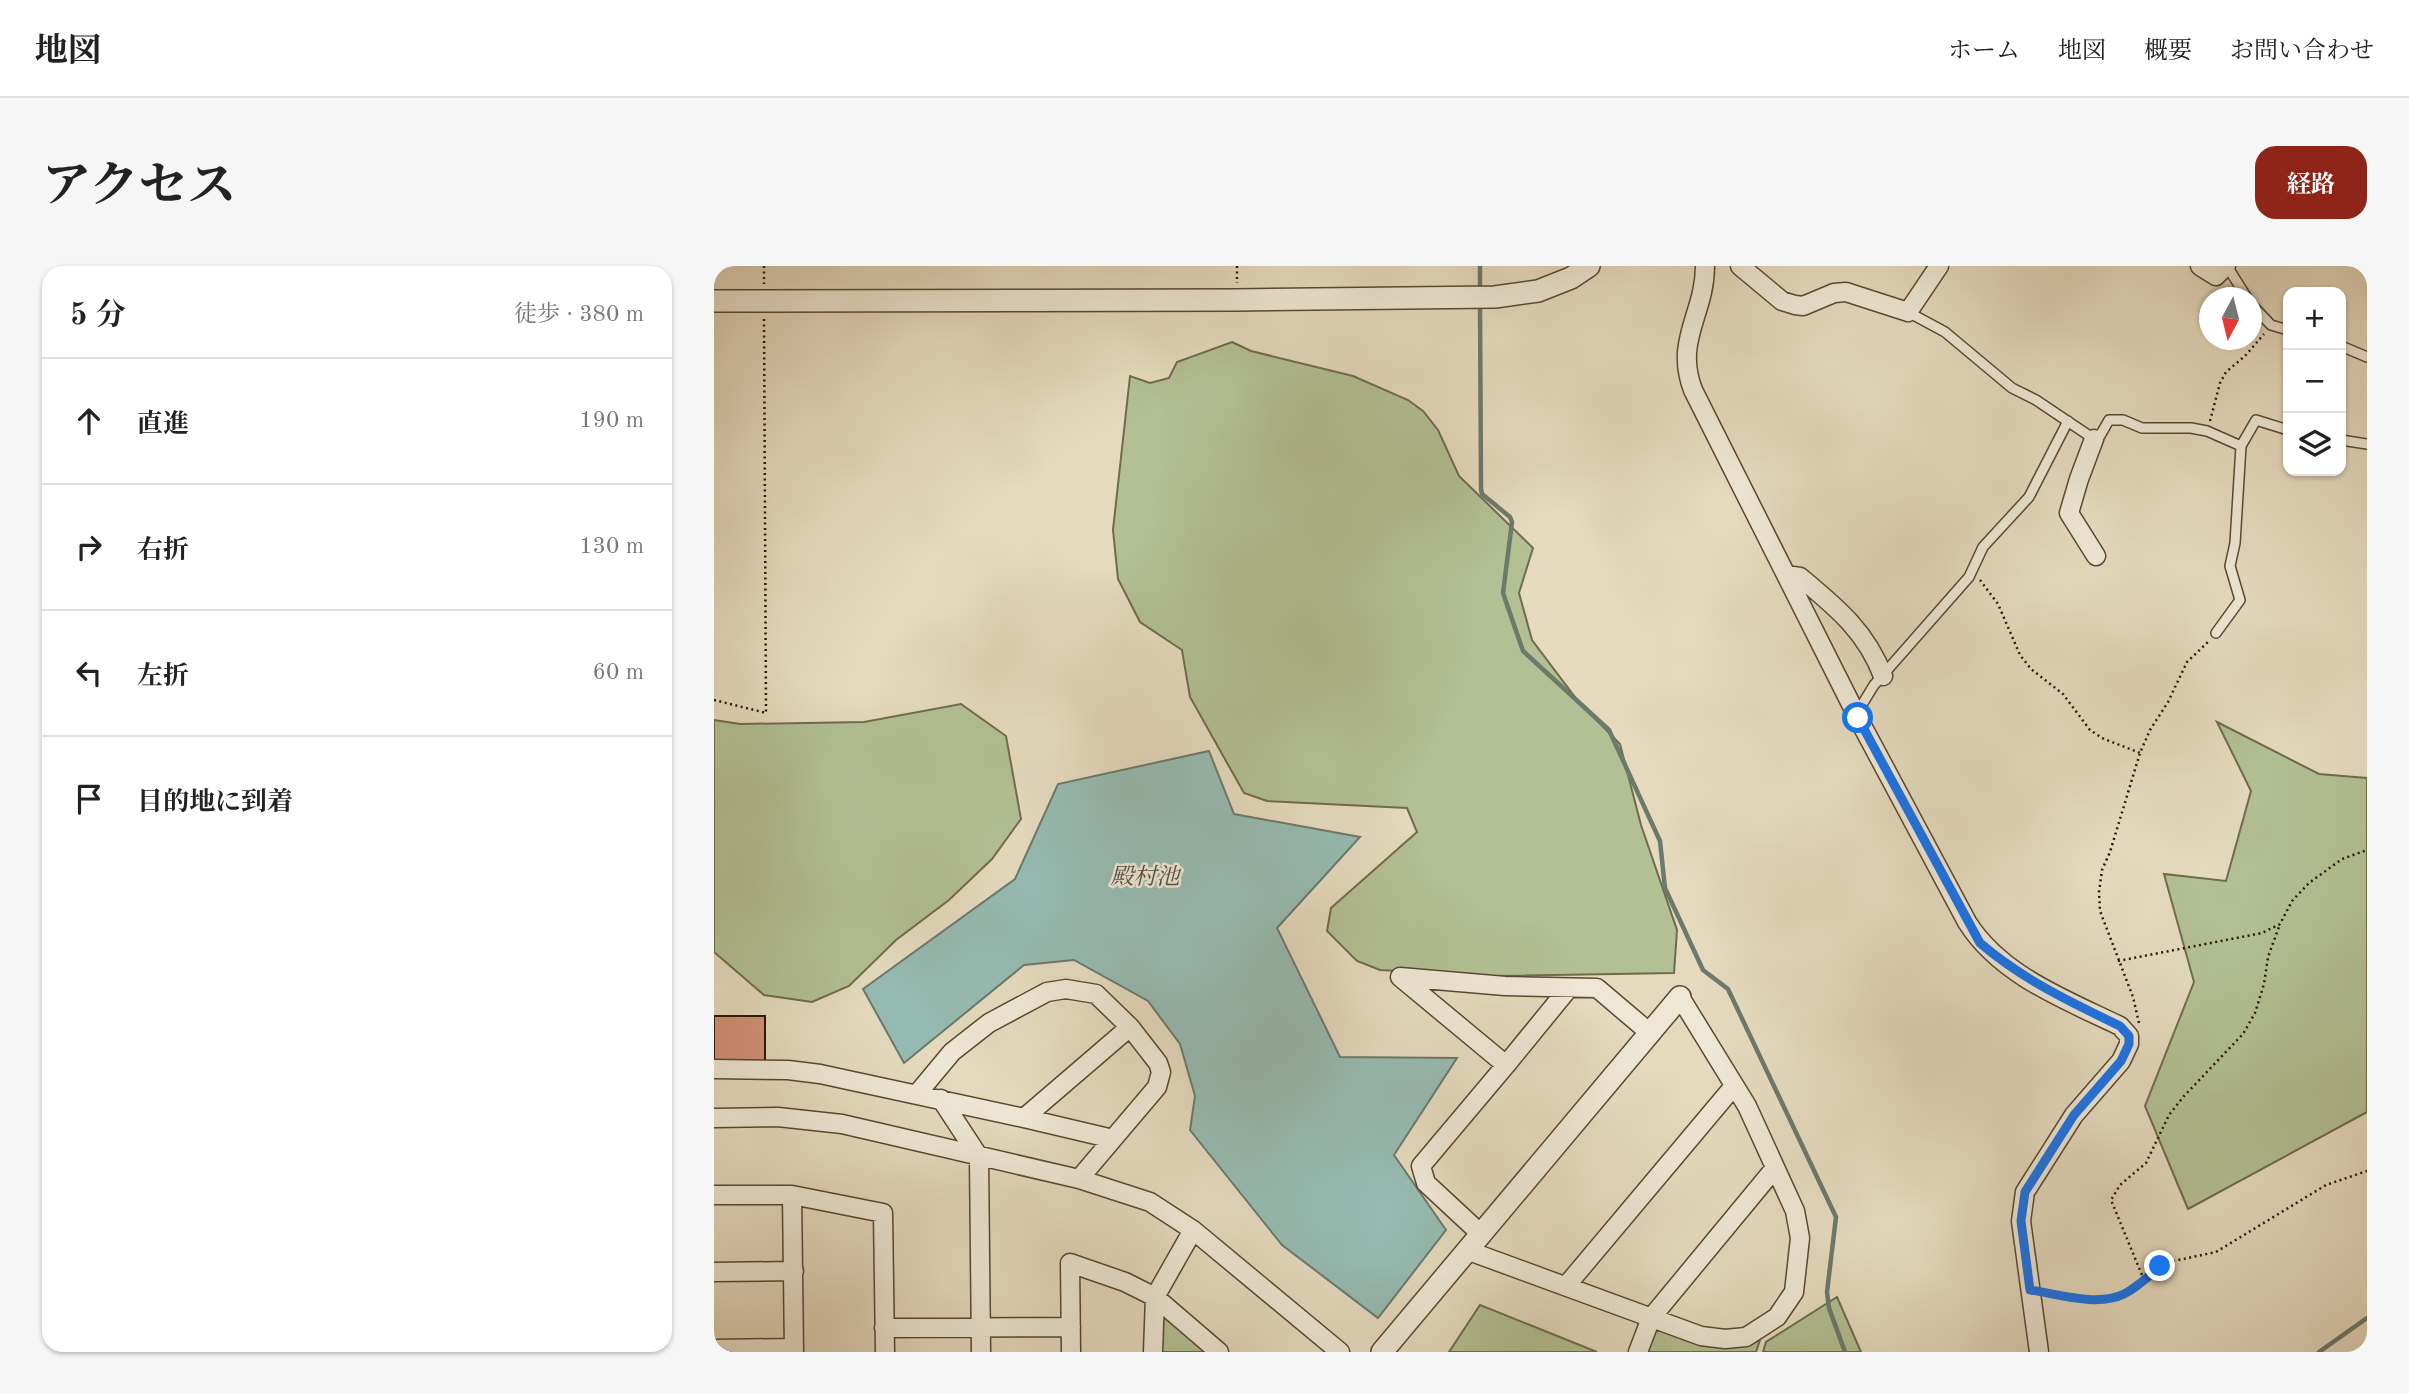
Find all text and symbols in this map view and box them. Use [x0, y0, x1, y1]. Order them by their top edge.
text: 地図 [35, 36, 101, 69]
text: ホーム [1948, 40, 2020, 64]
text: 地図 [2058, 40, 2106, 64]
text: 概要 [2144, 40, 2192, 64]
text: お問い合わせ [2230, 40, 2374, 64]
button: 経路 [2255, 146, 2367, 219]
text: アクセス [42, 164, 237, 213]
north arrow [2199, 287, 2262, 350]
map controls [2283, 287, 2346, 476]
button: + [2283, 287, 2346, 350]
text: 5 分 [70, 301, 126, 331]
text: 徒歩 · 380 m [514, 303, 644, 326]
button: − [2283, 350, 2346, 413]
icon: ahead [70, 402, 108, 440]
text: 190 m [579, 409, 644, 432]
text: 直進 [137, 412, 189, 438]
button: layers [2283, 413, 2346, 476]
icon: right [70, 528, 108, 566]
text: 130 m [579, 535, 644, 558]
text: 右折 [137, 538, 189, 564]
icon: left [70, 654, 108, 692]
text: 60 m [593, 661, 644, 684]
text: 左折 [137, 664, 189, 690]
route start [1842, 702, 1873, 733]
icon: arrive [70, 780, 108, 818]
text: 目的地に到着 [137, 790, 293, 816]
water label: 殿村池 [1111, 864, 1183, 889]
route end [2144, 1250, 2175, 1281]

